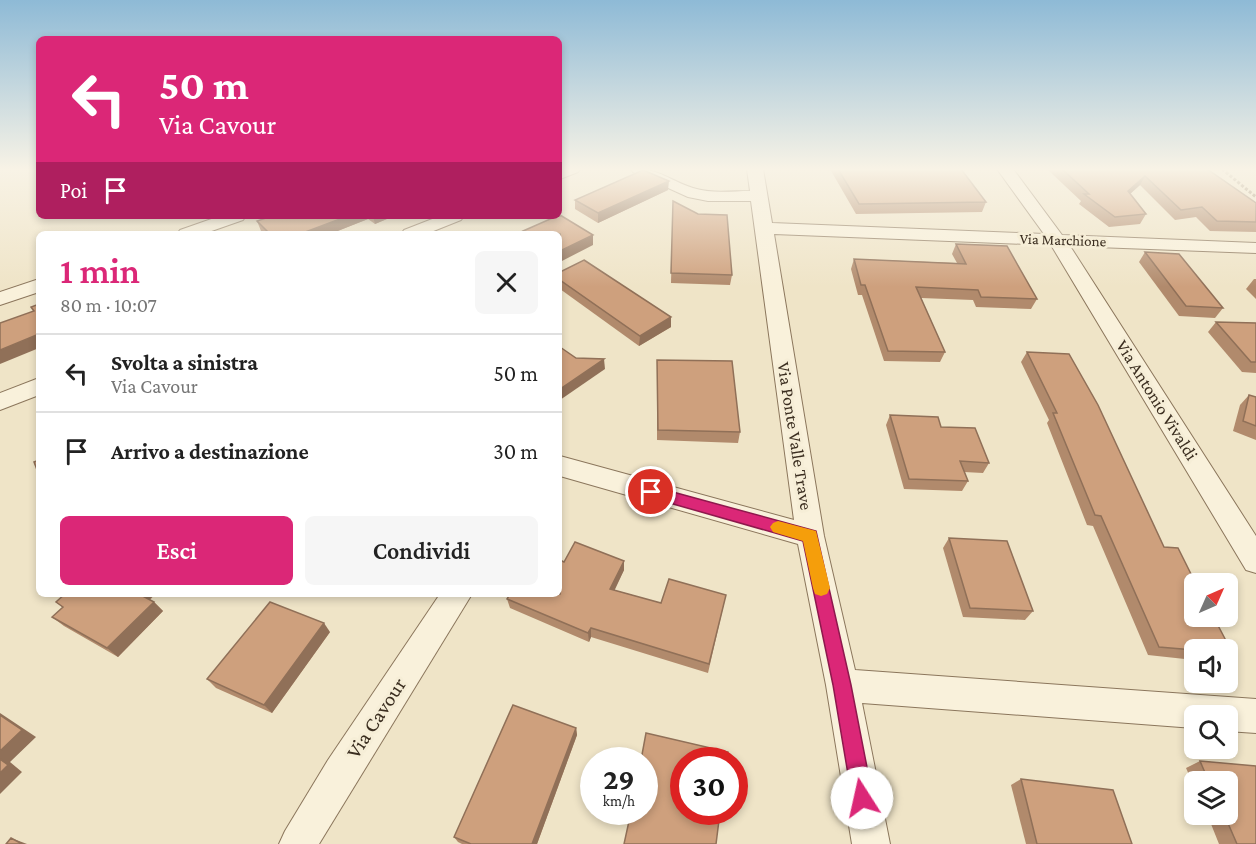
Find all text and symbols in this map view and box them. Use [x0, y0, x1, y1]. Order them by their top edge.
icon: left [60, 60, 138, 138]
text: 50 m [159, 61, 249, 108]
text: Via Cavour [159, 110, 276, 140]
icon: arrive [99, 174, 132, 207]
text: Poi [60, 178, 87, 203]
street label: Via Marchione [1019, 230, 1107, 250]
text: 1 min [60, 251, 140, 291]
button: close [475, 251, 538, 314]
text: 80 m · 10:07 [60, 294, 157, 316]
street label: Via Antonio Vivaldi [1112, 336, 1202, 464]
text: Svolta a sinistra [111, 350, 258, 375]
icon: left [60, 357, 93, 390]
text: 50 m [493, 361, 538, 386]
street label: Via Ponte Valle Trave [773, 361, 817, 511]
text: Via Cavour [111, 375, 198, 397]
icon: arrive [60, 435, 93, 468]
text: Arrivo a destinazione [111, 439, 309, 464]
text: 30 m [493, 439, 538, 464]
pin [625, 466, 676, 517]
icon: arrive [634, 475, 667, 508]
button: Esci [60, 516, 293, 585]
button: Condividi [305, 516, 538, 585]
north arrow [1184, 573, 1238, 627]
map controls [1184, 573, 1238, 825]
button: sound [1184, 639, 1238, 693]
street label: Via Cavour [341, 673, 411, 763]
button: search [1184, 705, 1238, 759]
speed limit sign: 30 [670, 747, 748, 825]
text: 29 [603, 762, 635, 795]
position arrow [830, 766, 894, 830]
button: layers [1184, 771, 1238, 825]
text: km/h [603, 793, 635, 809]

